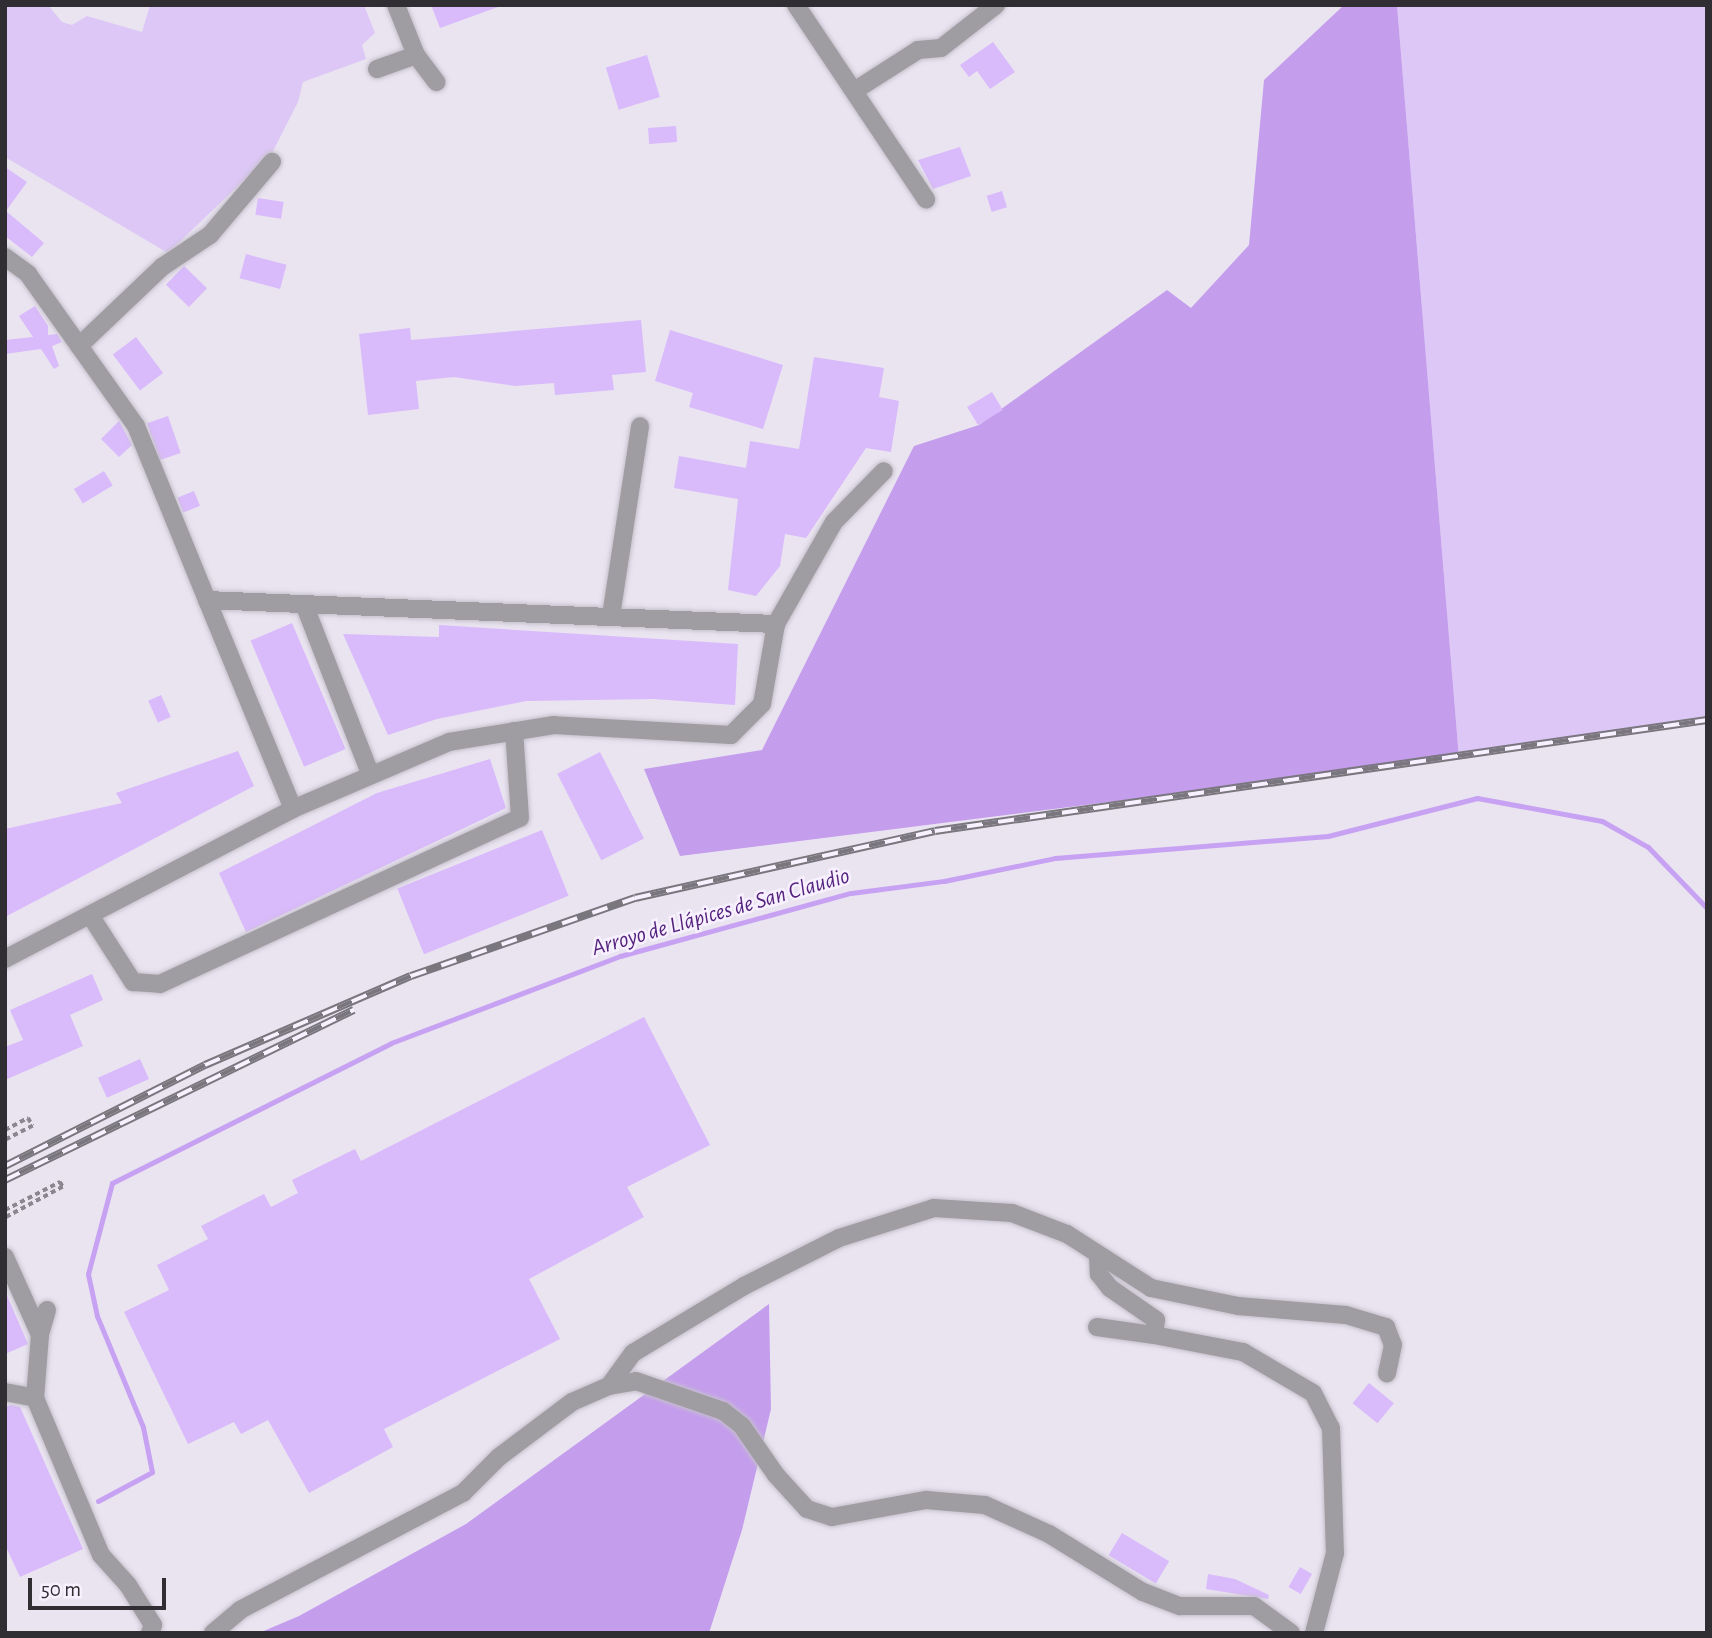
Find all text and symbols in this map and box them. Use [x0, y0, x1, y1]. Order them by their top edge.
water label: Arroyo de Llápices de San Claudio [589, 863, 853, 963]
scale bar [32, 1564, 170, 1608]
text: 50 m [41, 1579, 81, 1600]

